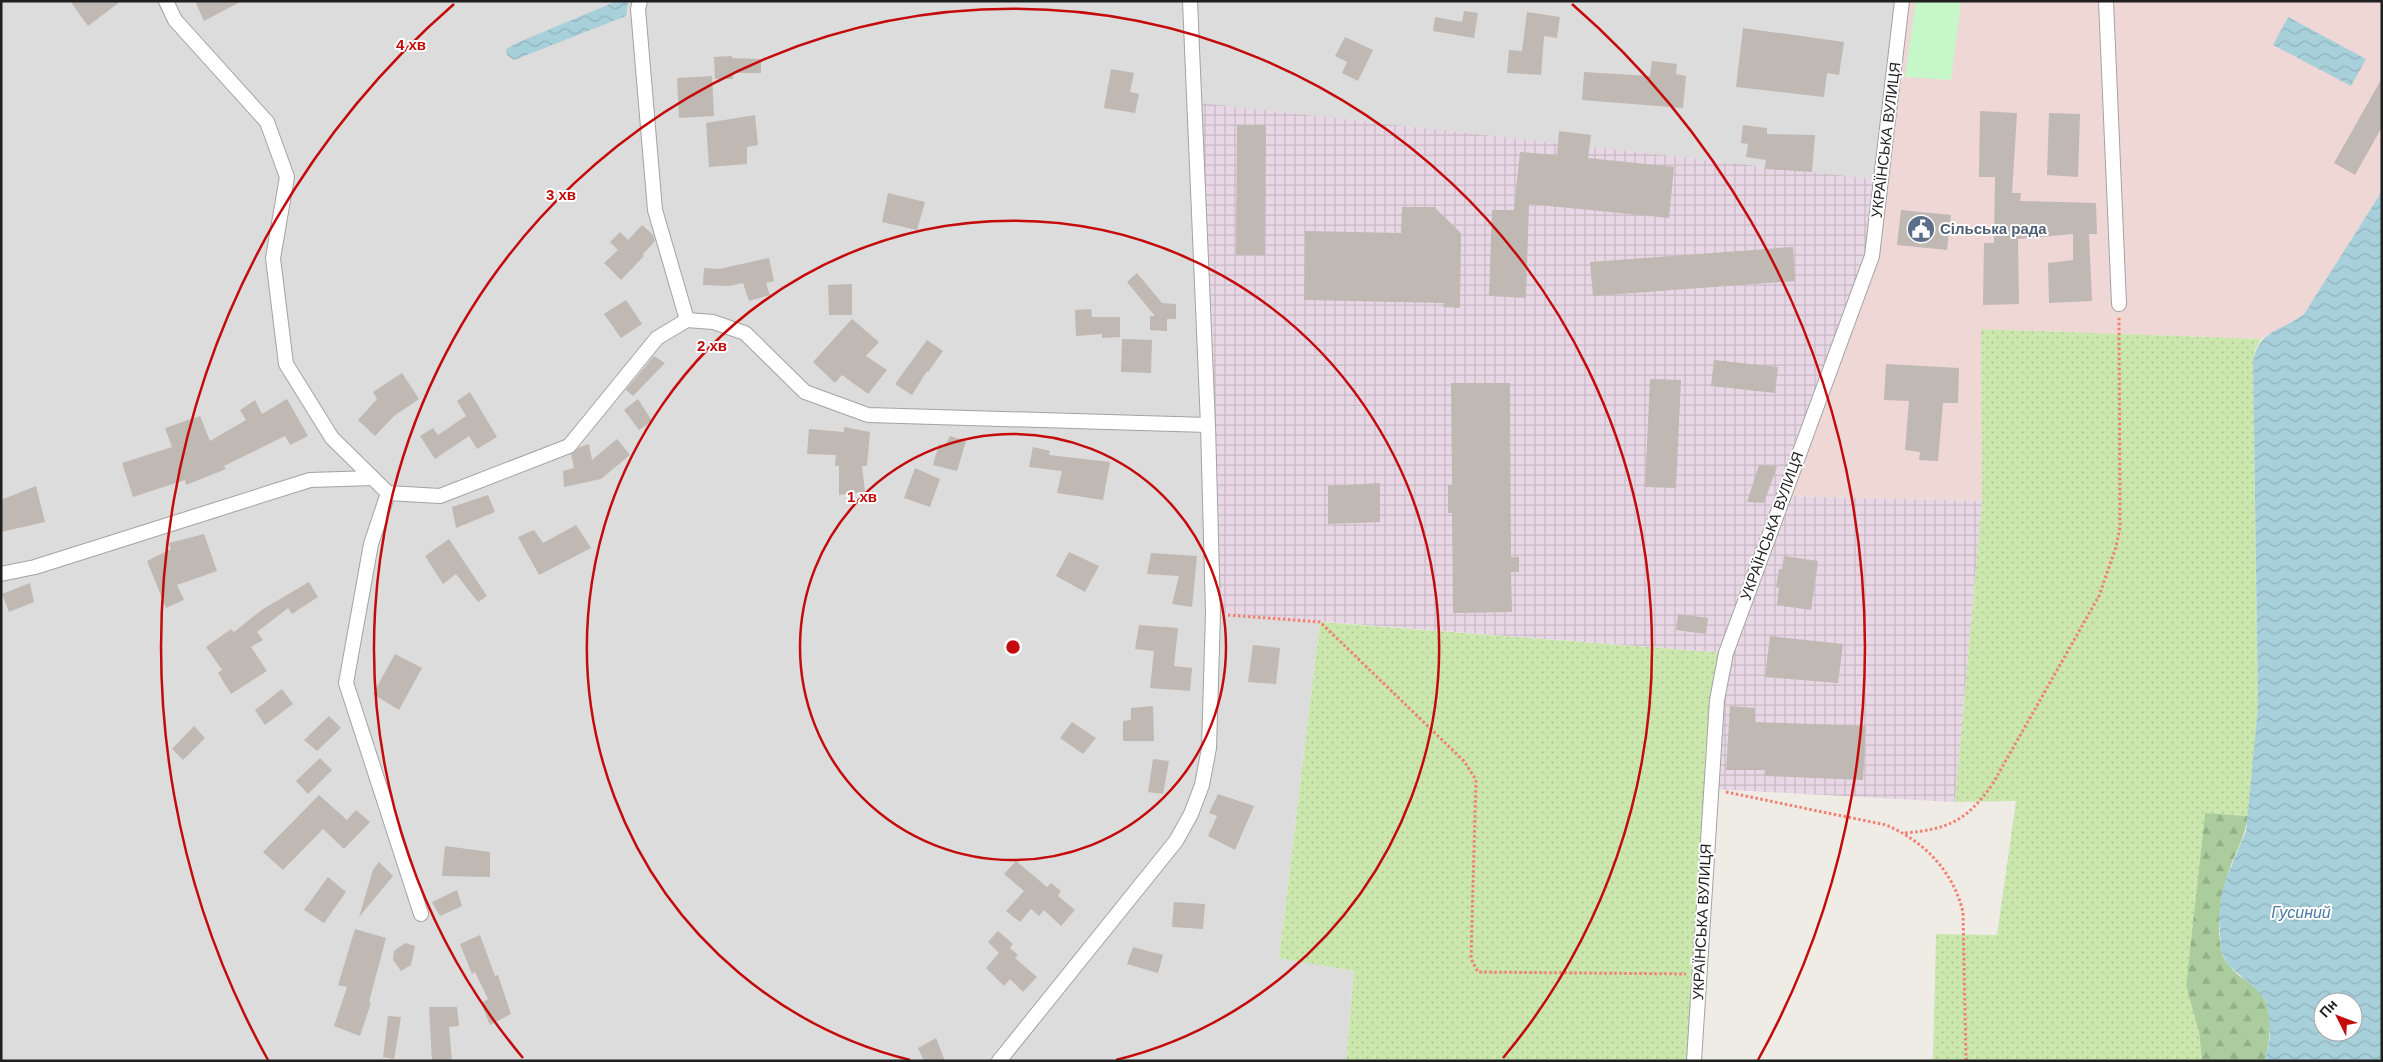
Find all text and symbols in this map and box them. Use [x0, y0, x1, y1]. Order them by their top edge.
text: 4 хв [396, 36, 426, 53]
street label: УКРАЇНСЬКА ВУЛИЦЯ [1868, 61, 1904, 219]
text: 3 хв [546, 186, 576, 203]
public building icon: Сільська рада [1906, 214, 1936, 244]
place label: Сільська рада [1940, 220, 2047, 237]
text: 2 хв [697, 337, 727, 354]
street label: УКРАЇНСЬКА ВУЛИЦЯ [1737, 449, 1806, 602]
text: 1 хв [847, 488, 877, 505]
centre of rings [1004, 638, 1022, 656]
street label: УКРАЇНСЬКА ВУЛИЦЯ [1689, 843, 1714, 1001]
water label: Гусиний [2271, 904, 2331, 921]
north arrow [2313, 992, 2363, 1042]
text: Пн [2316, 996, 2340, 1021]

